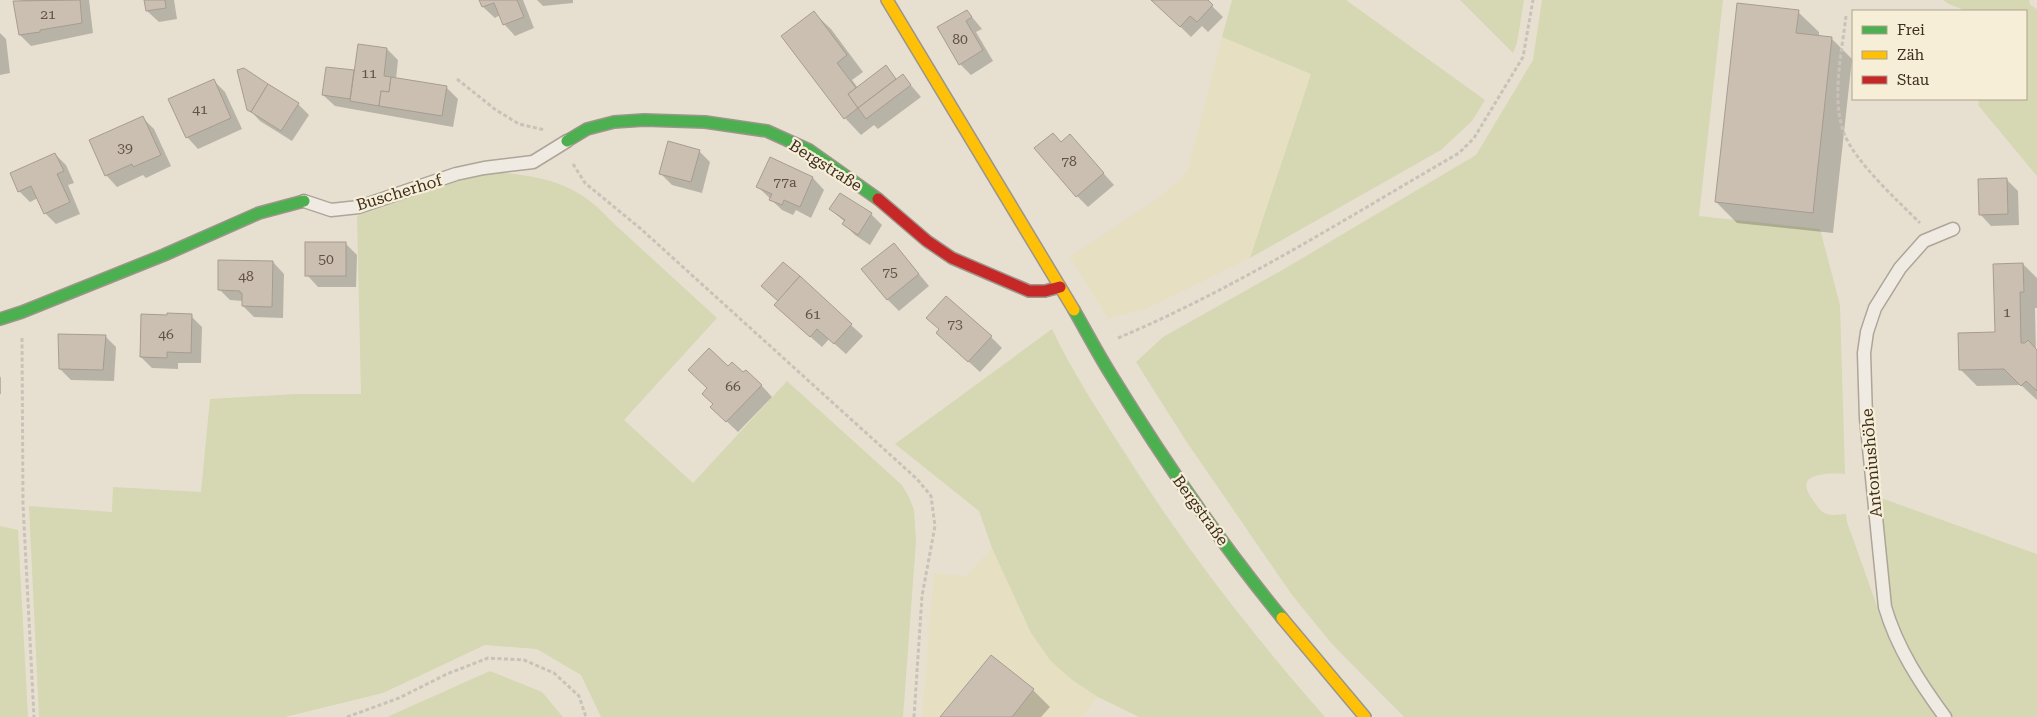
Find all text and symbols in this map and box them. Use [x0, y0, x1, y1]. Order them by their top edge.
house number: 21 [40, 6, 56, 22]
legend [1852, 10, 2027, 100]
text: Frei [1897, 21, 1925, 39]
house number: 80 [952, 31, 968, 47]
text: Zäh [1897, 46, 1925, 64]
house number: 11 [361, 65, 377, 81]
text: Stau [1897, 71, 1930, 89]
house number: 41 [192, 101, 208, 117]
street label: Bergstraße [786, 136, 866, 195]
house number: 39 [117, 140, 133, 156]
house number: 78 [1061, 153, 1077, 169]
street label: Buscherhof [354, 170, 445, 215]
house number: 77a [773, 174, 797, 190]
house number: 50 [318, 251, 334, 267]
house number: 75 [882, 264, 898, 280]
house number: 48 [238, 268, 254, 284]
house number: 1 [2003, 304, 2011, 320]
house number: 61 [805, 306, 821, 322]
house number: 73 [947, 316, 963, 332]
house number: 46 [158, 326, 174, 342]
house number: 66 [725, 378, 741, 394]
street label: Antoniushöhe [1857, 407, 1886, 518]
street label: Bergstraße [1169, 471, 1233, 549]

